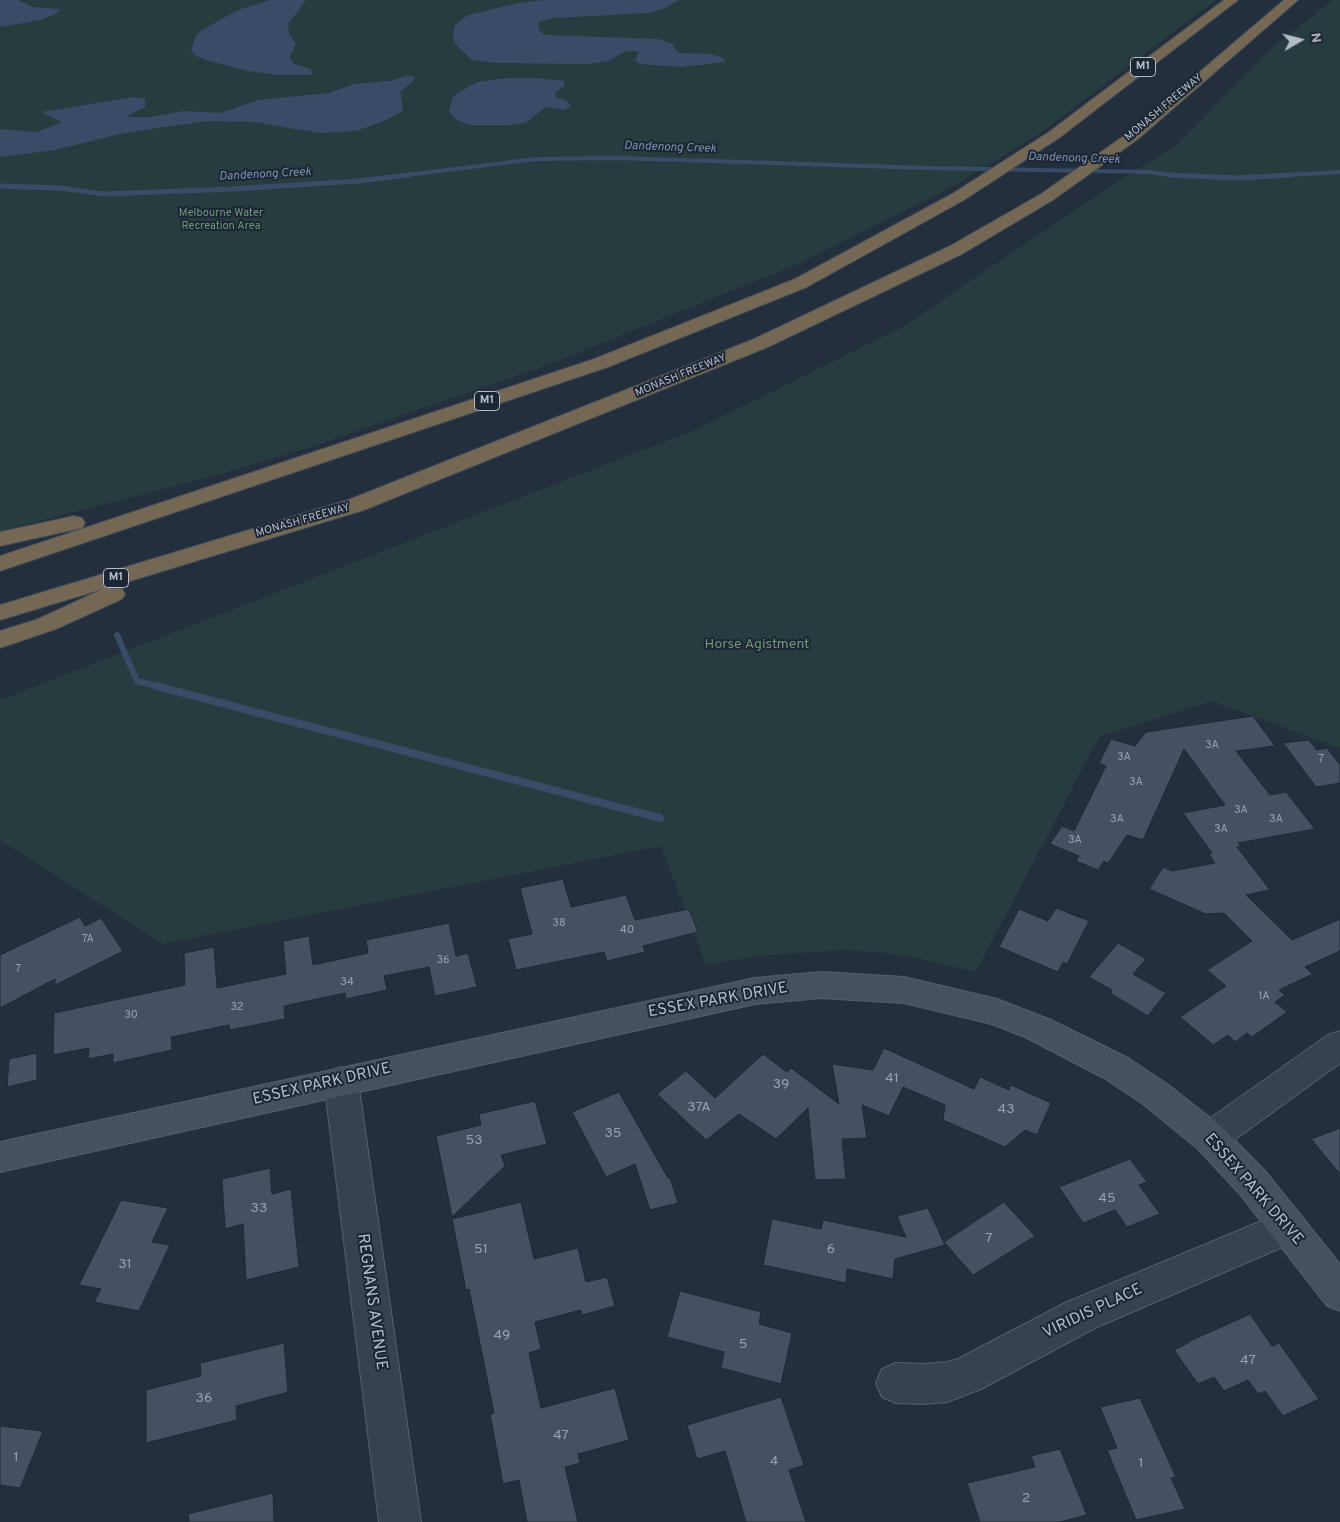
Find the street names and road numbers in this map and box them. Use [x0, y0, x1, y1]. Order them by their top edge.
road number: M1 [1130, 58, 1156, 76]
street label: MONASH FREEWAY [1123, 72, 1205, 144]
street label: MONASH FREEWAY [633, 352, 729, 400]
road number: M1 [474, 392, 500, 411]
street label: MONASH FREEWAY [254, 501, 352, 541]
road number: M1 [104, 568, 128, 588]
street label: ESSEX PARK DRIVE [647, 979, 789, 1023]
street label: ESSEX PARK DRIVE [251, 1060, 393, 1110]
street label: ESSEX PARK DRIVE [1199, 1130, 1307, 1250]
street label: REGNANS AVENUE [352, 1232, 390, 1372]
street label: VIRIDIS PLACE [1040, 1280, 1146, 1344]

